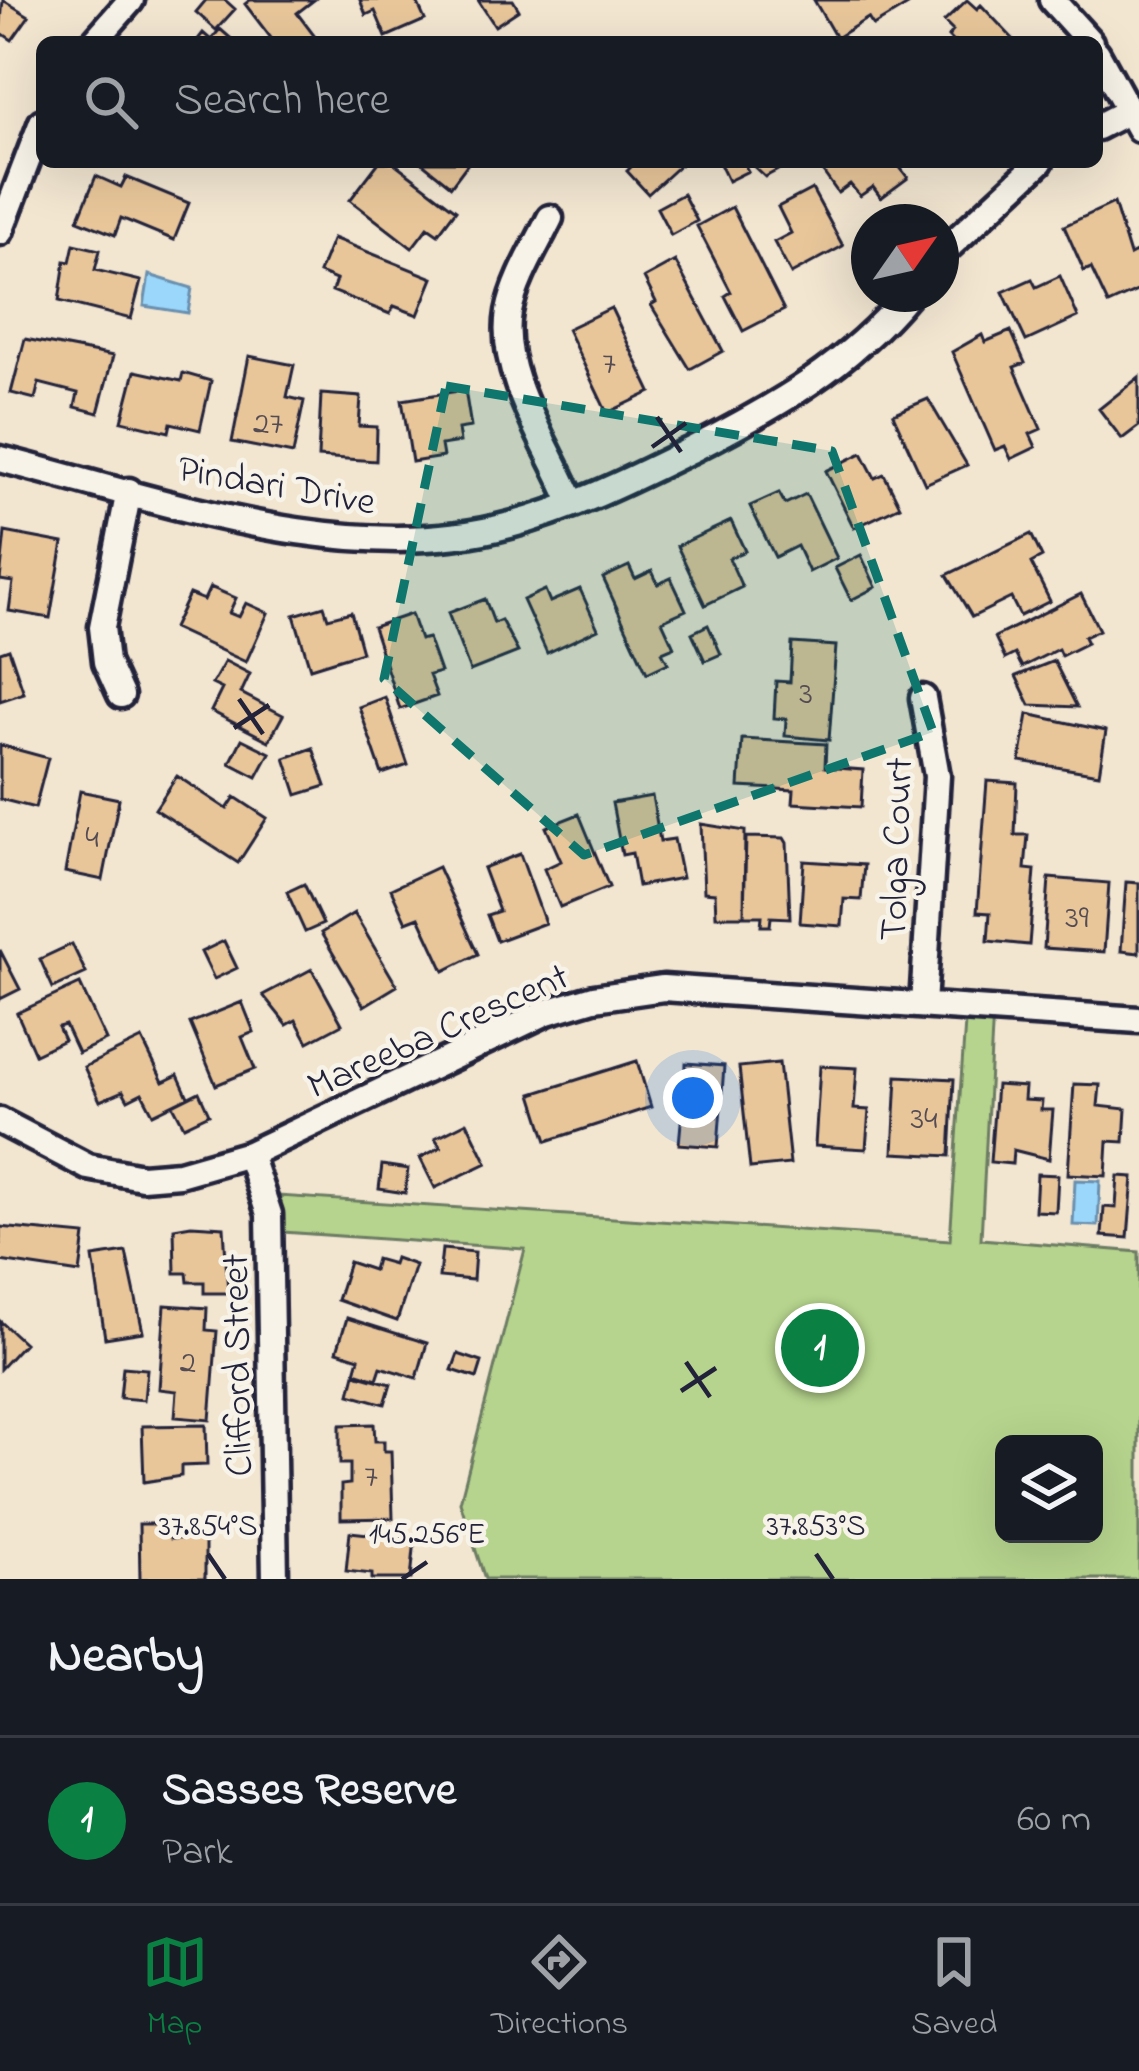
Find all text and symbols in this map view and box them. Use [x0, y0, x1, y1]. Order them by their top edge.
search box [36, 36, 1103, 168]
icon: search [78, 69, 144, 135]
text: Search here [174, 69, 390, 135]
north arrow [851, 204, 959, 312]
house number: 7 [602, 341, 616, 389]
house number: 27 [253, 401, 283, 449]
street label: Pindari Drive [173, 442, 380, 533]
house number: 3 [799, 671, 813, 719]
street label: Tolga Court [867, 756, 930, 942]
house number: 4 [85, 815, 99, 863]
house number: 39 [1065, 895, 1089, 943]
street label: Mareeba Crescent [299, 950, 579, 1116]
your location [663, 1068, 723, 1128]
house number: 34 [910, 1096, 938, 1144]
street label: Clifford Street [209, 1253, 270, 1477]
pin: 1 [781, 1303, 859, 1393]
house number: 2 [180, 1340, 196, 1388]
map controls [995, 1435, 1103, 1543]
button: layers [995, 1435, 1103, 1543]
house number: 7 [364, 1454, 378, 1502]
text: 37.854°S [159, 1506, 257, 1550]
text: 37.853°S [767, 1506, 865, 1550]
text: 145.256°E [369, 1514, 485, 1558]
text: Nearby [48, 1620, 204, 1695]
text: Sasses Reserve [162, 1759, 456, 1825]
text: 1 [81, 1792, 93, 1849]
text: 60 m [1017, 1792, 1091, 1849]
text: Park [162, 1825, 232, 1882]
tab: Map [142, 1929, 208, 2049]
tab: Directions [491, 1929, 628, 2049]
tab: Saved [911, 1929, 997, 2049]

